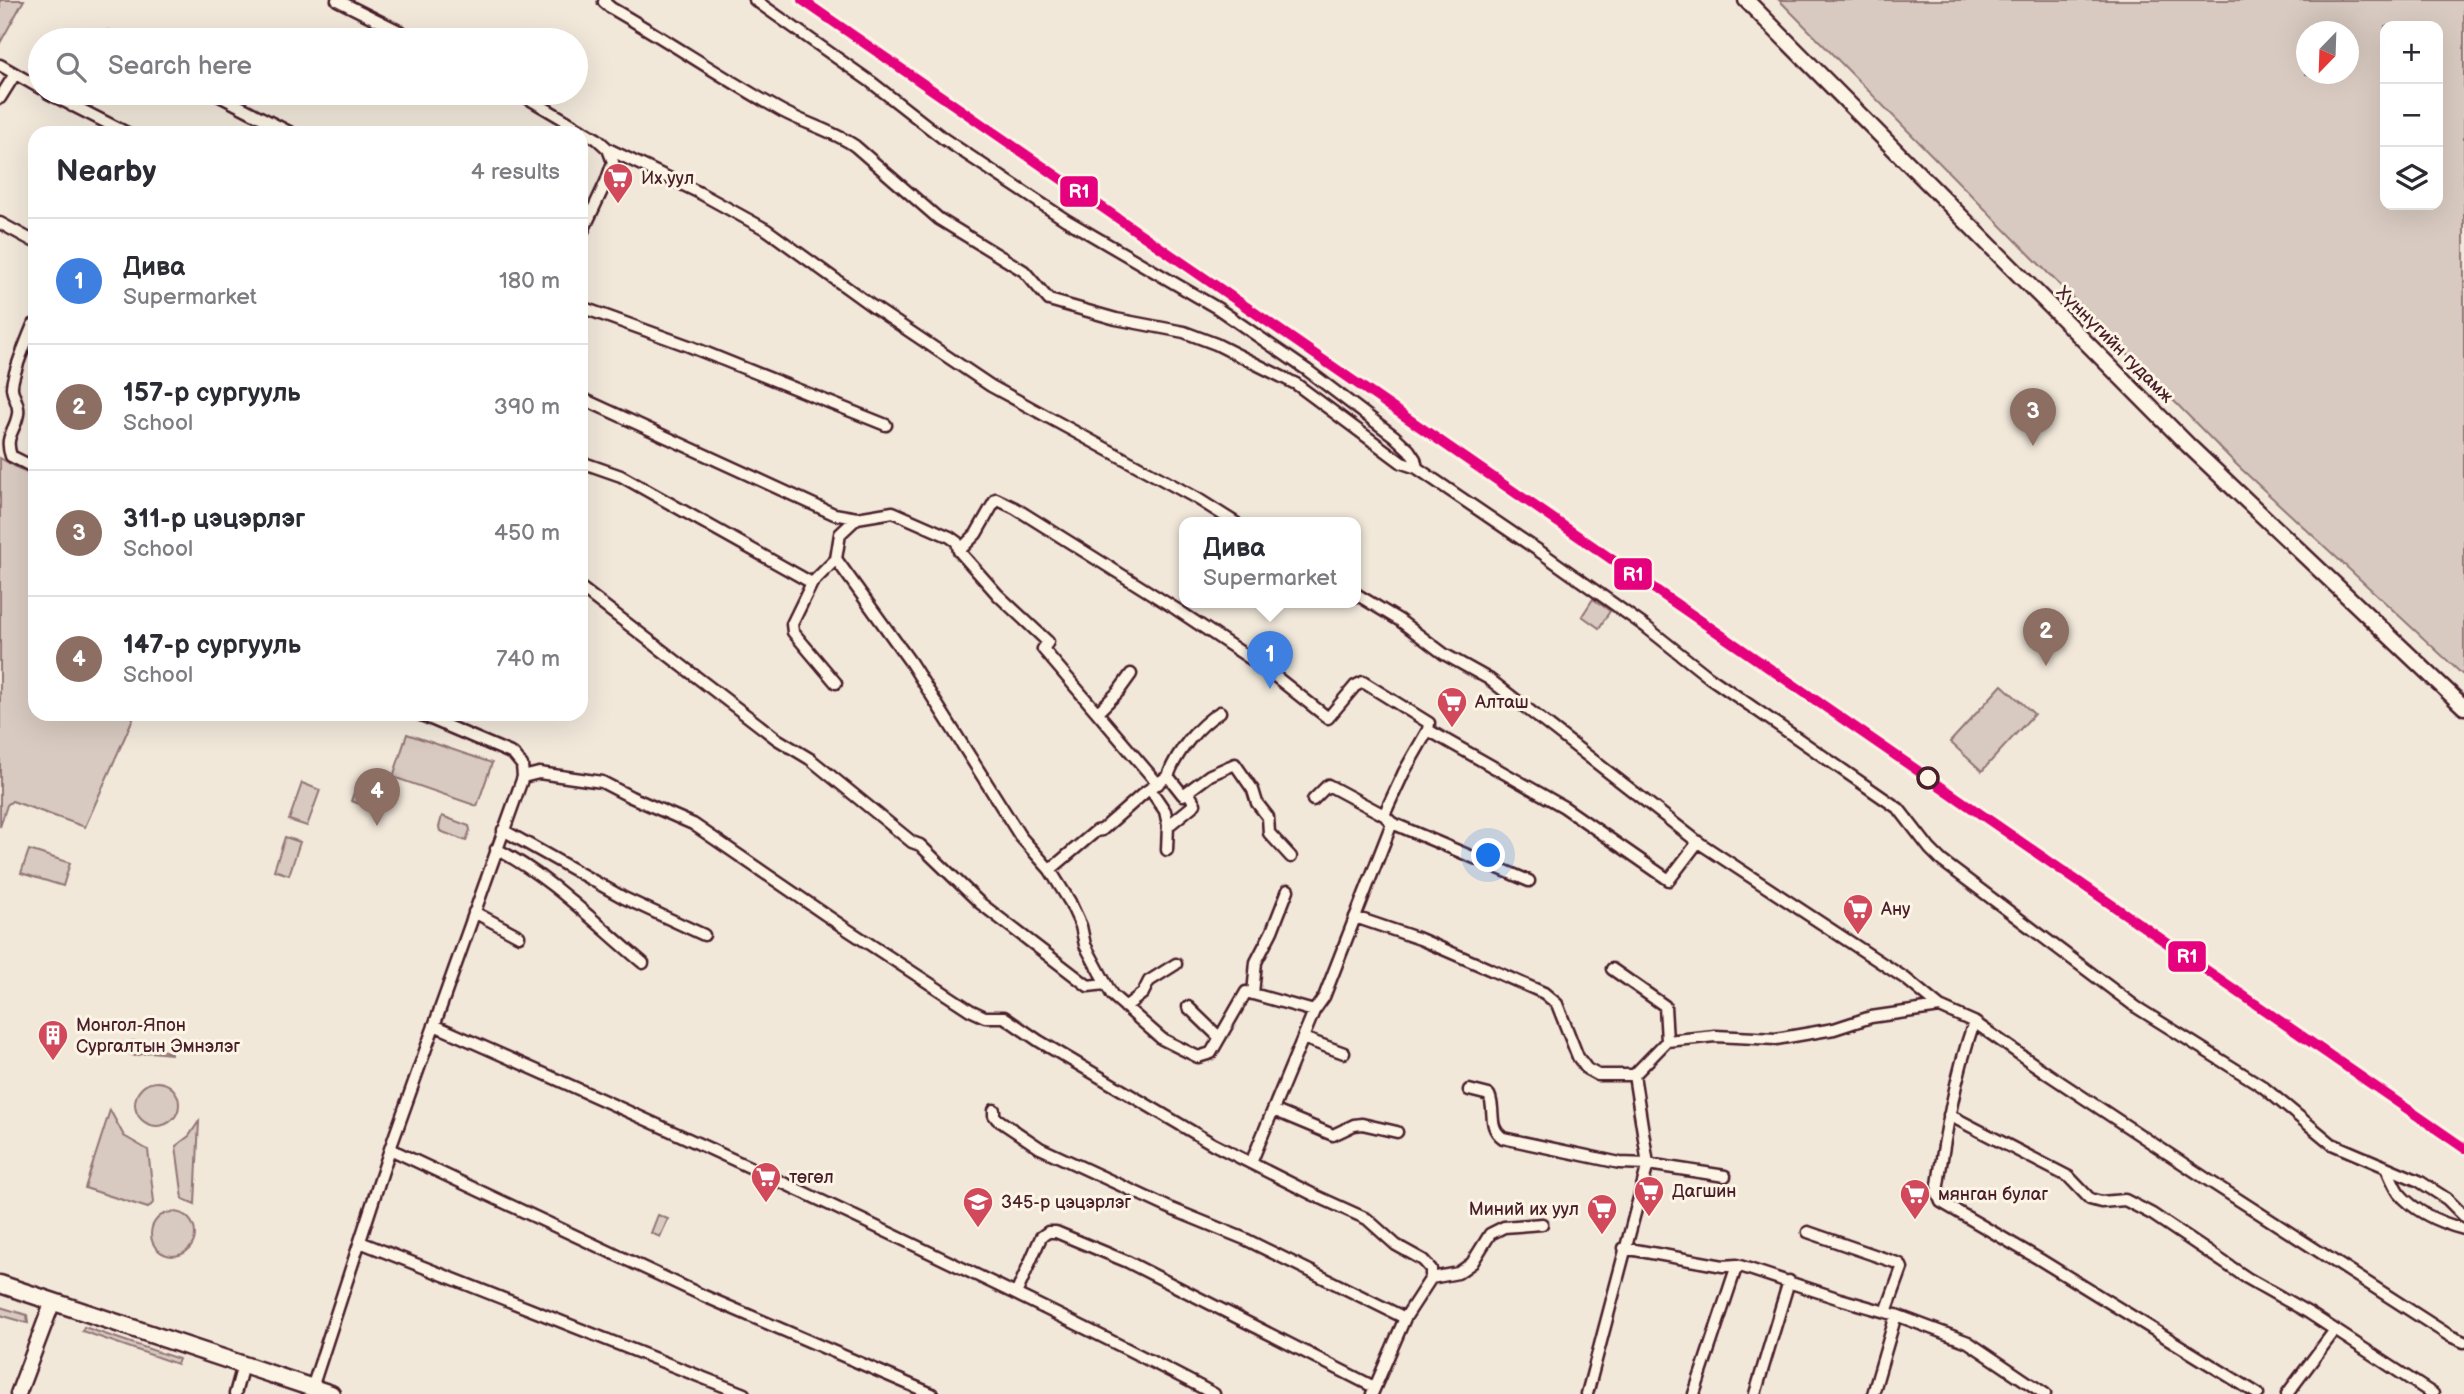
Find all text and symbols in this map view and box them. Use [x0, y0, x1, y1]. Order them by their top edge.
north arrow [2296, 21, 2359, 84]
map controls [2380, 21, 2443, 210]
button: + [2380, 21, 2443, 84]
search box [28, 28, 588, 105]
icon: search [52, 48, 90, 86]
text: Search here [108, 51, 252, 82]
button: − [2380, 84, 2443, 147]
button: layers [2380, 147, 2443, 210]
text: Nearby [56, 154, 156, 190]
text: 4 results [471, 158, 560, 186]
supermarket icon: Их уул [601, 161, 635, 205]
place label: Их уул [641, 168, 694, 189]
line badge: R1 [1059, 175, 1099, 208]
text: R1 [1068, 181, 1090, 204]
text: Дива [123, 252, 185, 283]
text: 1 [74, 267, 84, 295]
text: 180 m [499, 267, 560, 295]
street label: Хүннүгийн гудамж [2052, 282, 2178, 407]
text: Supermarket [123, 283, 257, 311]
text: 157-р сургууль [123, 378, 301, 409]
pin: 3 [2010, 388, 2056, 446]
text: 2 [72, 393, 86, 421]
text: 390 m [494, 393, 560, 421]
text: School [123, 409, 193, 437]
text: 311-р цэцэрлэг [123, 504, 305, 535]
popup [1179, 517, 1361, 608]
text: 3 [72, 519, 86, 547]
text: 450 m [494, 519, 560, 547]
text: Дива [1203, 533, 1265, 564]
text: School [123, 535, 193, 563]
line badge: R1 [1613, 557, 1653, 591]
text: Supermarket [1203, 564, 1337, 592]
text: R1 [1622, 564, 1644, 587]
pin: 2 [2023, 608, 2069, 666]
text: 147-р сургууль [123, 630, 301, 661]
pin: 1 [1247, 631, 1293, 689]
text: 4 [72, 645, 86, 673]
text: 740 m [496, 645, 560, 673]
text: School [123, 661, 193, 689]
supermarket icon: Алташ [1435, 685, 1469, 729]
place label: Алташ [1474, 692, 1529, 713]
unlabelled marker [1917, 767, 1939, 789]
pin: 4 [354, 768, 400, 826]
your location [1471, 838, 1505, 872]
supermarket icon: Ану [1841, 892, 1875, 936]
place label: Ану [1880, 899, 1911, 920]
line badge: R1 [2167, 940, 2207, 973]
text: R1 [2176, 946, 2198, 969]
place label: Монгол-Япон Сургалтын Эмнэлэг [76, 1015, 240, 1057]
building icon: Монгол-Япон Сургалтын Эмнэлэг [36, 1018, 70, 1062]
supermarket icon: төгөл [749, 1160, 783, 1204]
place label: төгөл [789, 1167, 834, 1188]
supermarket icon: Дагшин [1632, 1174, 1666, 1218]
supermarket icon: мянган булаг [1898, 1177, 1932, 1221]
place label: Дагшин [1672, 1181, 1737, 1202]
place label: мянган булаг [1938, 1184, 2048, 1205]
school or university icon: 345-р цэцэрлэг [961, 1185, 995, 1229]
place label: 345-р цэцэрлэг [1001, 1192, 1131, 1213]
supermarket icon: Миний их уул [1585, 1192, 1619, 1236]
place label: Миний их уул [1469, 1199, 1579, 1220]

